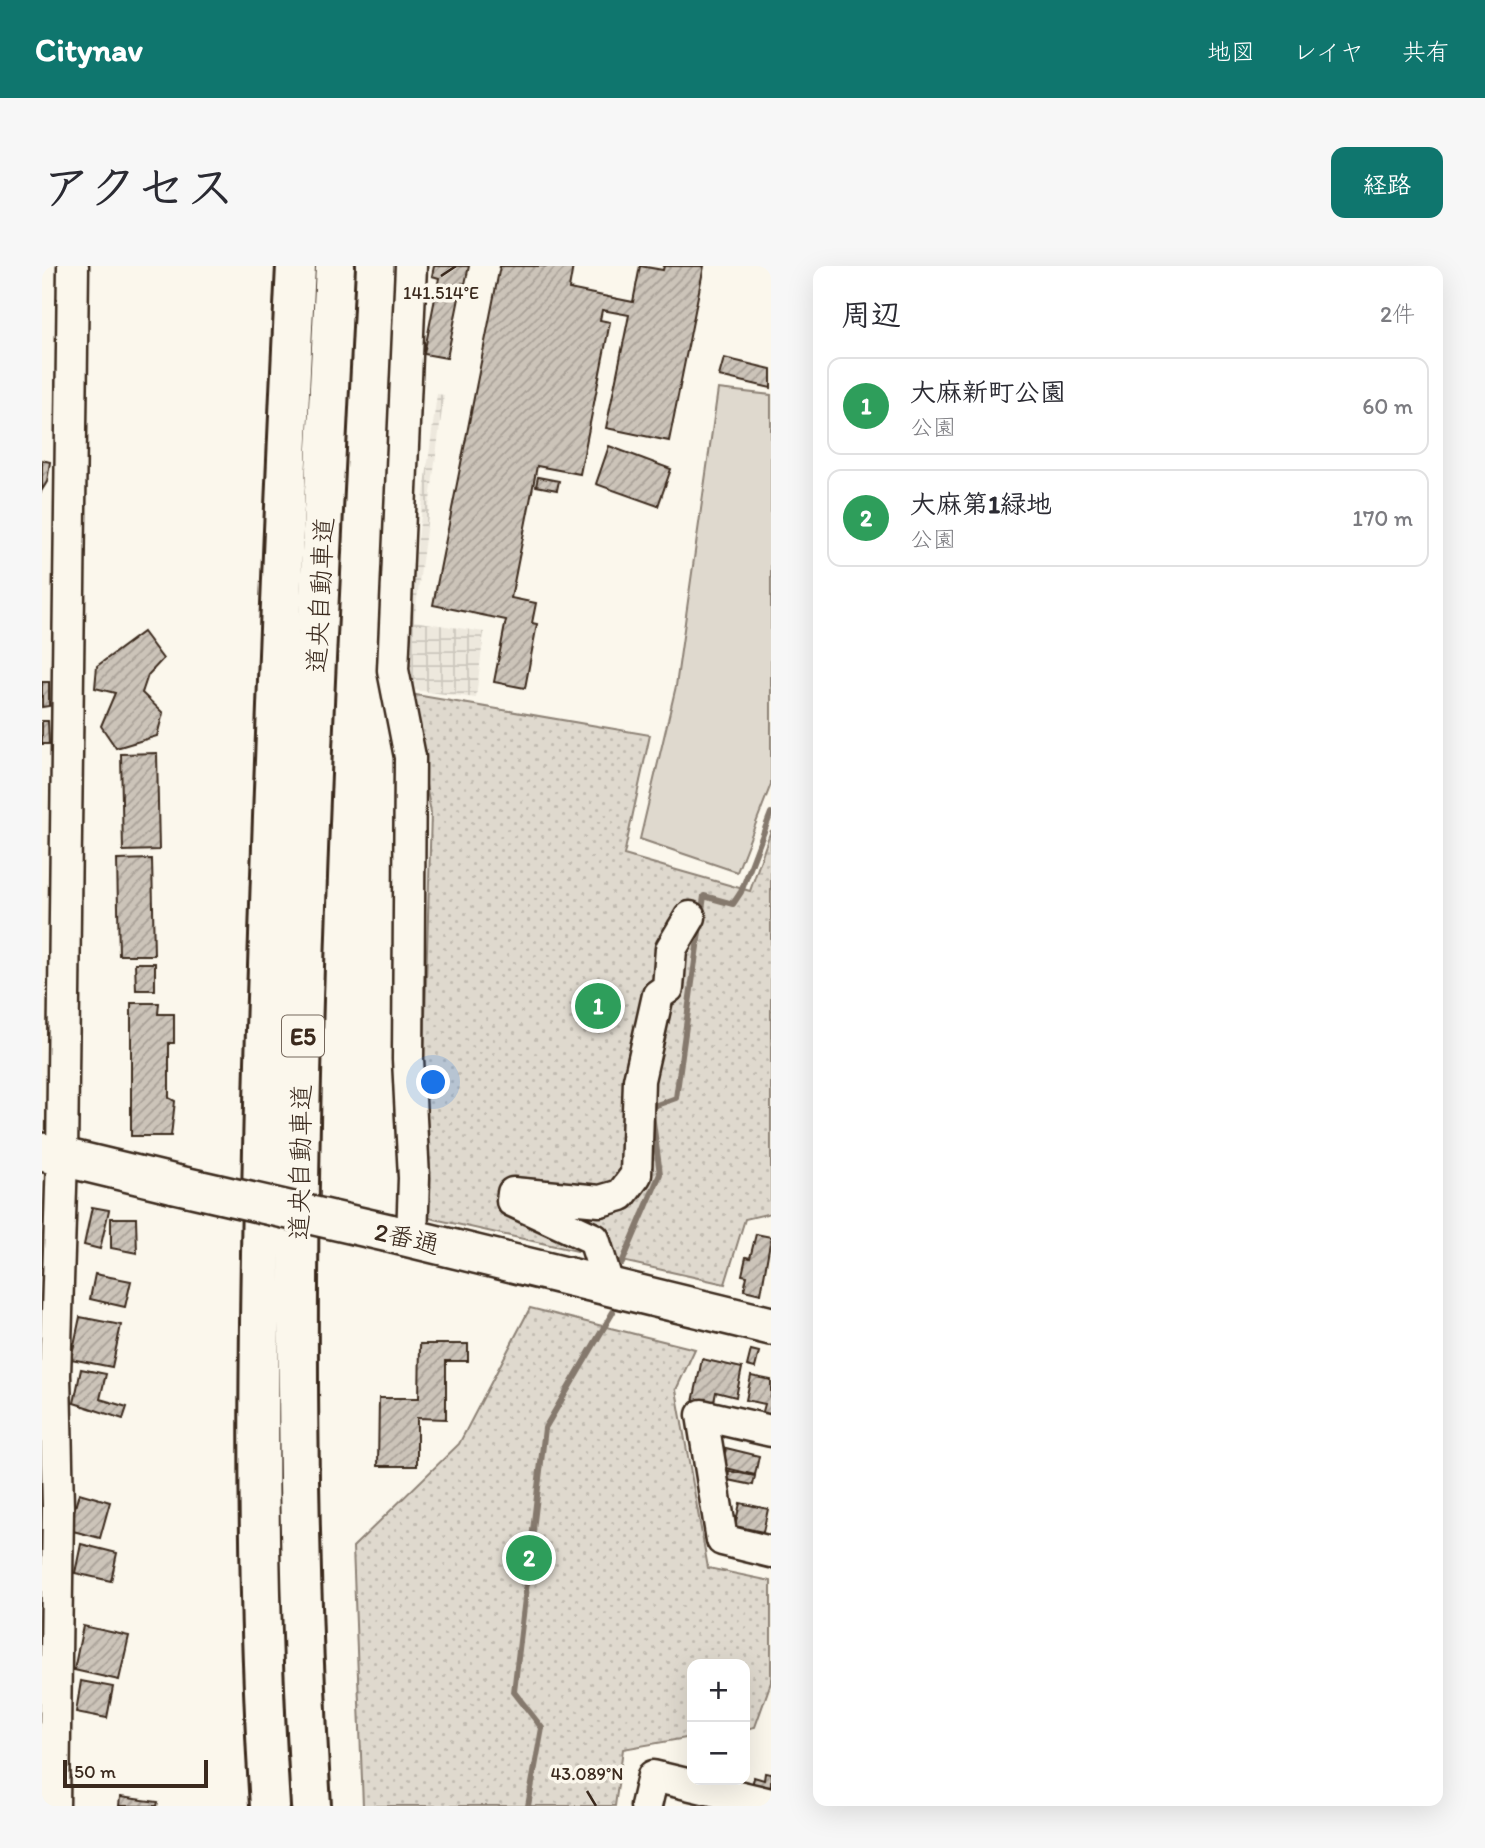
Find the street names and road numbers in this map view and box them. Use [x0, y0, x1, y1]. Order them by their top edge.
street label: 道央自動車道 [300, 516, 340, 674]
road number: E5 [282, 1016, 324, 1056]
street label: 道央自動車道 [283, 1084, 317, 1240]
street label: 2番通 [371, 1215, 443, 1261]

